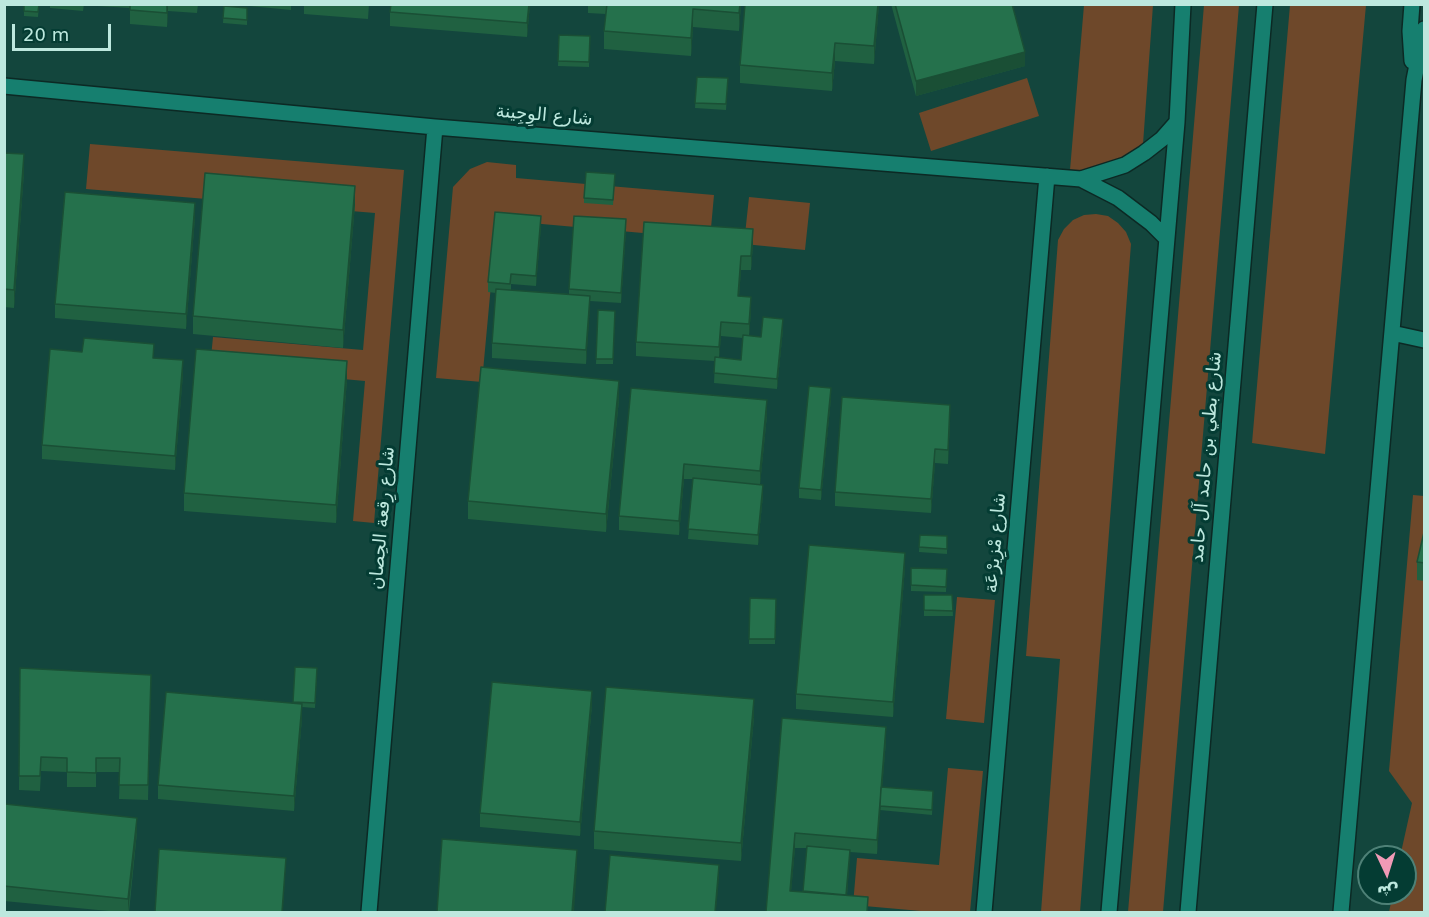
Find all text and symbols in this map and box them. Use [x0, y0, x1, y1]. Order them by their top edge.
scale bar [15, 12, 114, 50]
text: 20 m [23, 24, 69, 45]
street label: شارع الوِجِينة [495, 101, 593, 131]
street label: شارع بطي بن حامد آل حامد [1187, 351, 1227, 563]
street label: شارع رِقعة الحِصان [366, 446, 400, 590]
street label: شارع مْزِيرْعَة [981, 492, 1011, 594]
north arrow [1357, 845, 1417, 905]
text: ش [1376, 881, 1400, 902]

